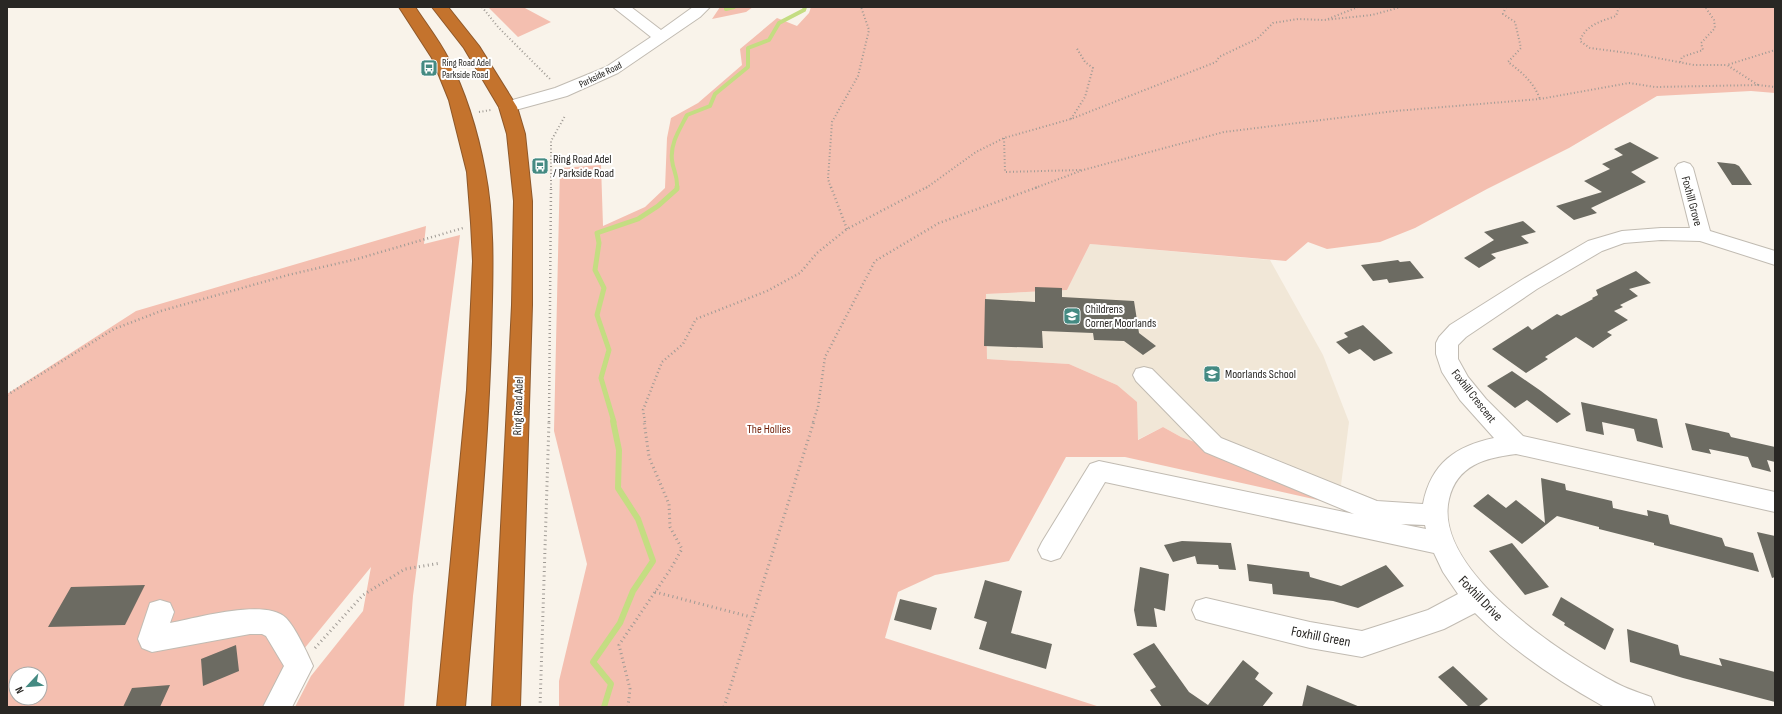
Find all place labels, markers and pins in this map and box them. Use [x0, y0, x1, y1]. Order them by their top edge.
place label: Ring Road Adel Parkside Road [442, 57, 491, 81]
bus stop icon: Ring Road Adel Parkside Road [419, 58, 439, 78]
place label: Ring Road Adel / Parkside Road [553, 152, 614, 181]
bus stop icon: Ring Road Adel / Parkside Road [530, 156, 550, 176]
place label: Childrens Corner Moorlands [1085, 302, 1156, 331]
school or university icon: Childrens Corner Moorlands [1062, 306, 1082, 326]
school or university icon: Moorlands School [1202, 364, 1222, 384]
place label: Moorlands School [1225, 367, 1296, 382]

